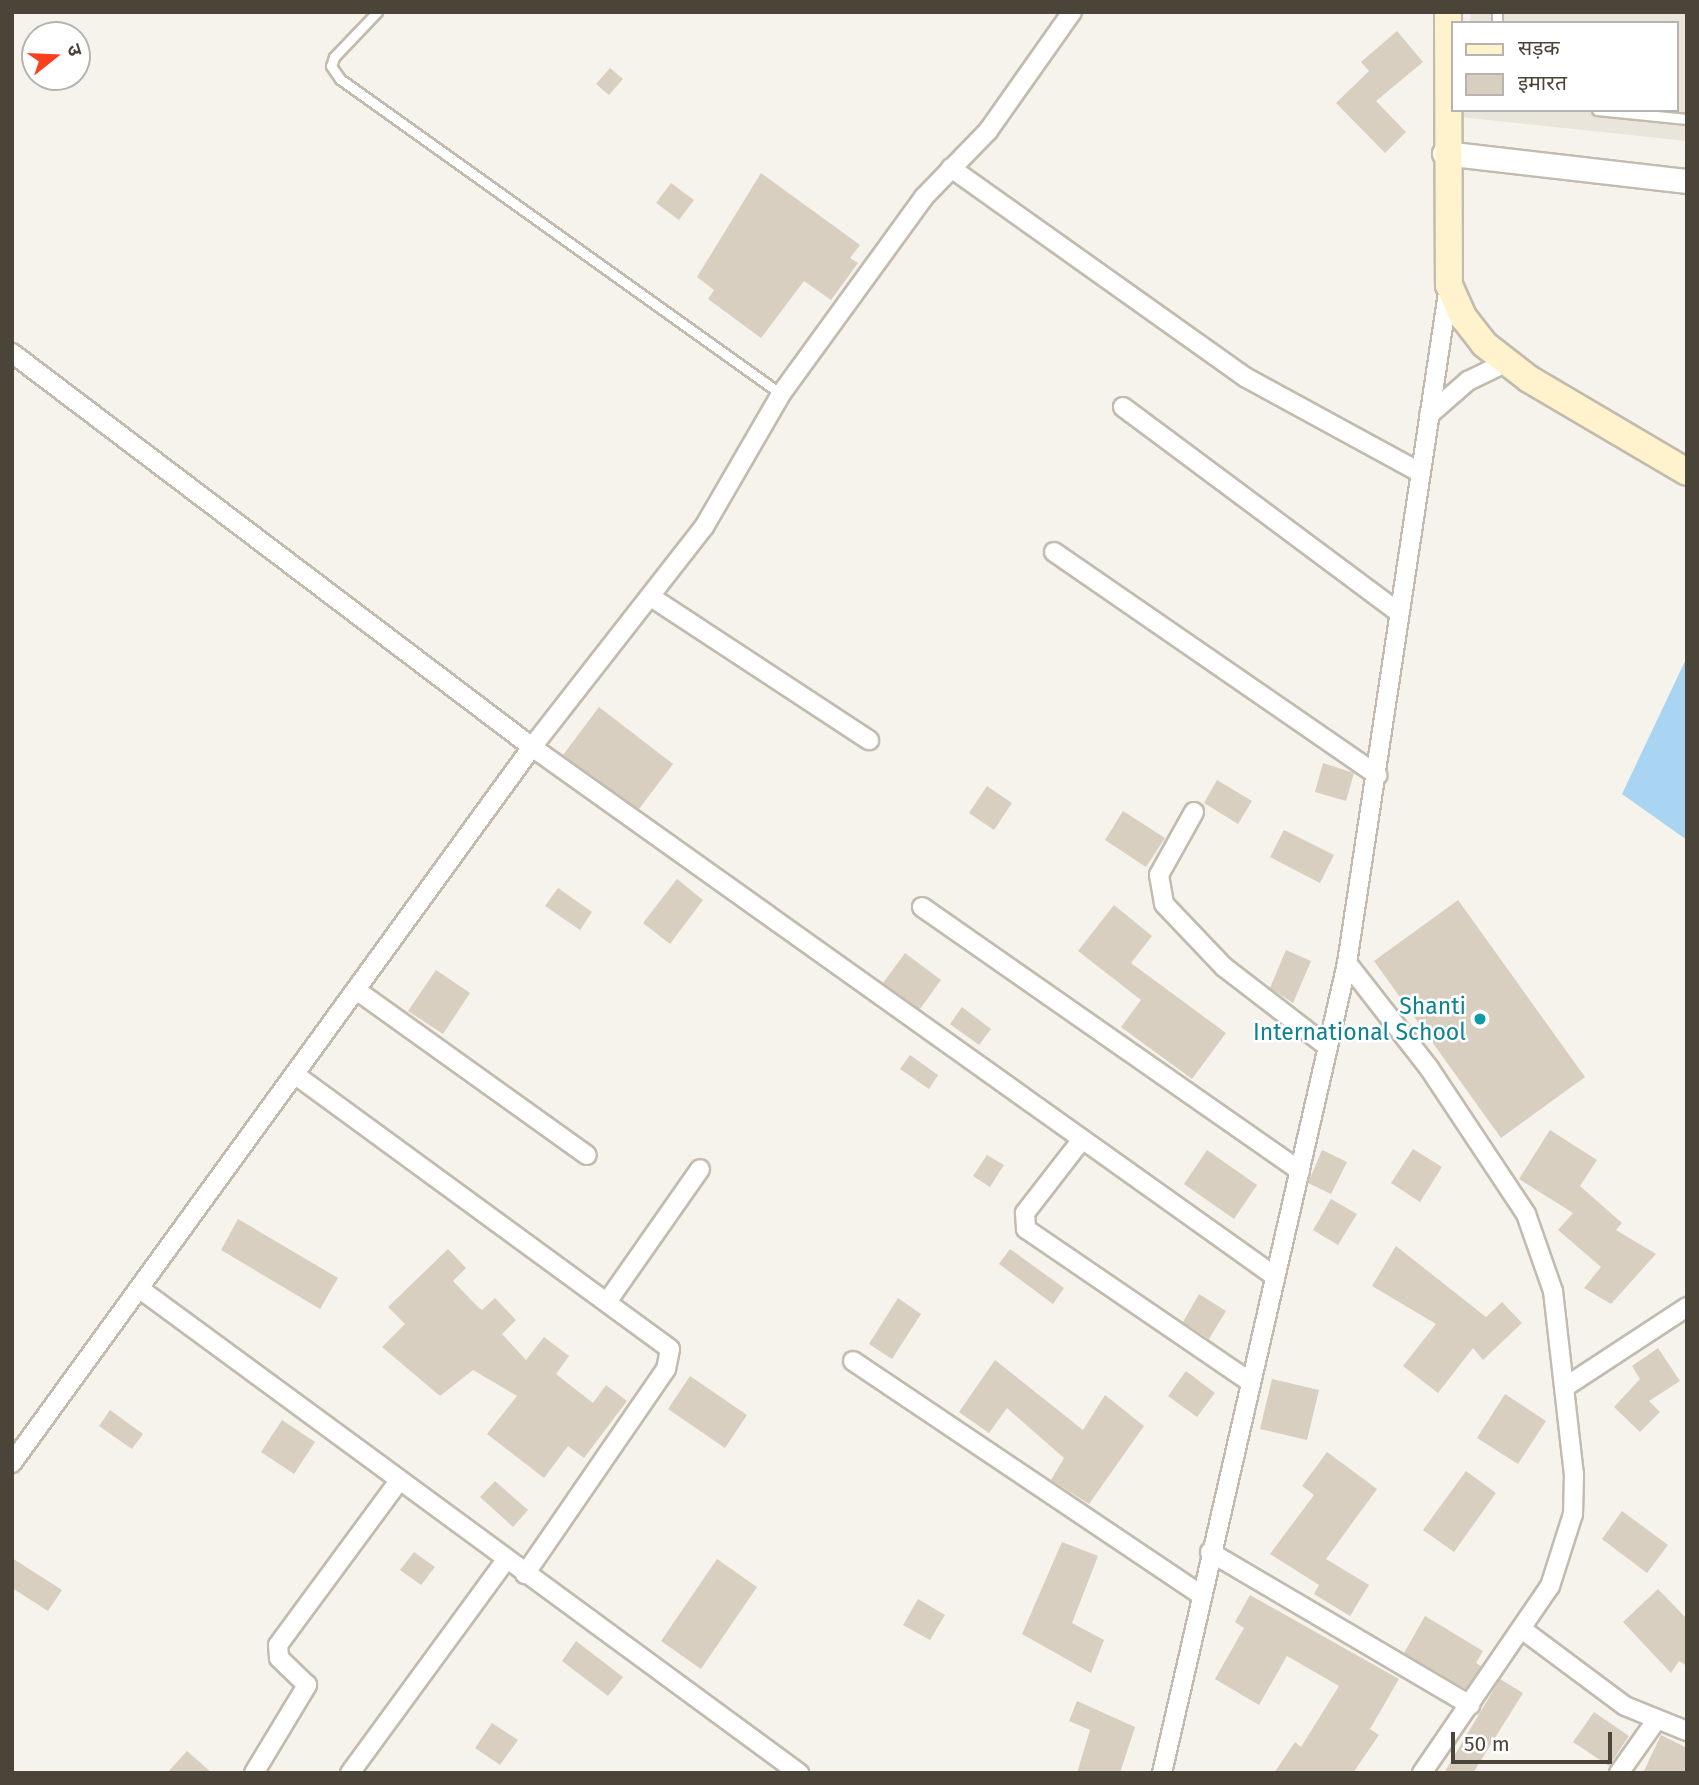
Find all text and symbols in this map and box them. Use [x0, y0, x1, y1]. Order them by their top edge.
north arrow [21, 21, 91, 91]
legend [1450, 21, 1678, 112]
text: सड़क [1518, 35, 1560, 61]
text: उ [62, 41, 87, 59]
text: इमारत [1518, 70, 1567, 96]
place label: Shanti International School [1253, 992, 1466, 1046]
marker: Shanti International School [1472, 1011, 1488, 1027]
scale bar [1454, 1718, 1615, 1762]
text: 50 m [1464, 1731, 1510, 1757]

